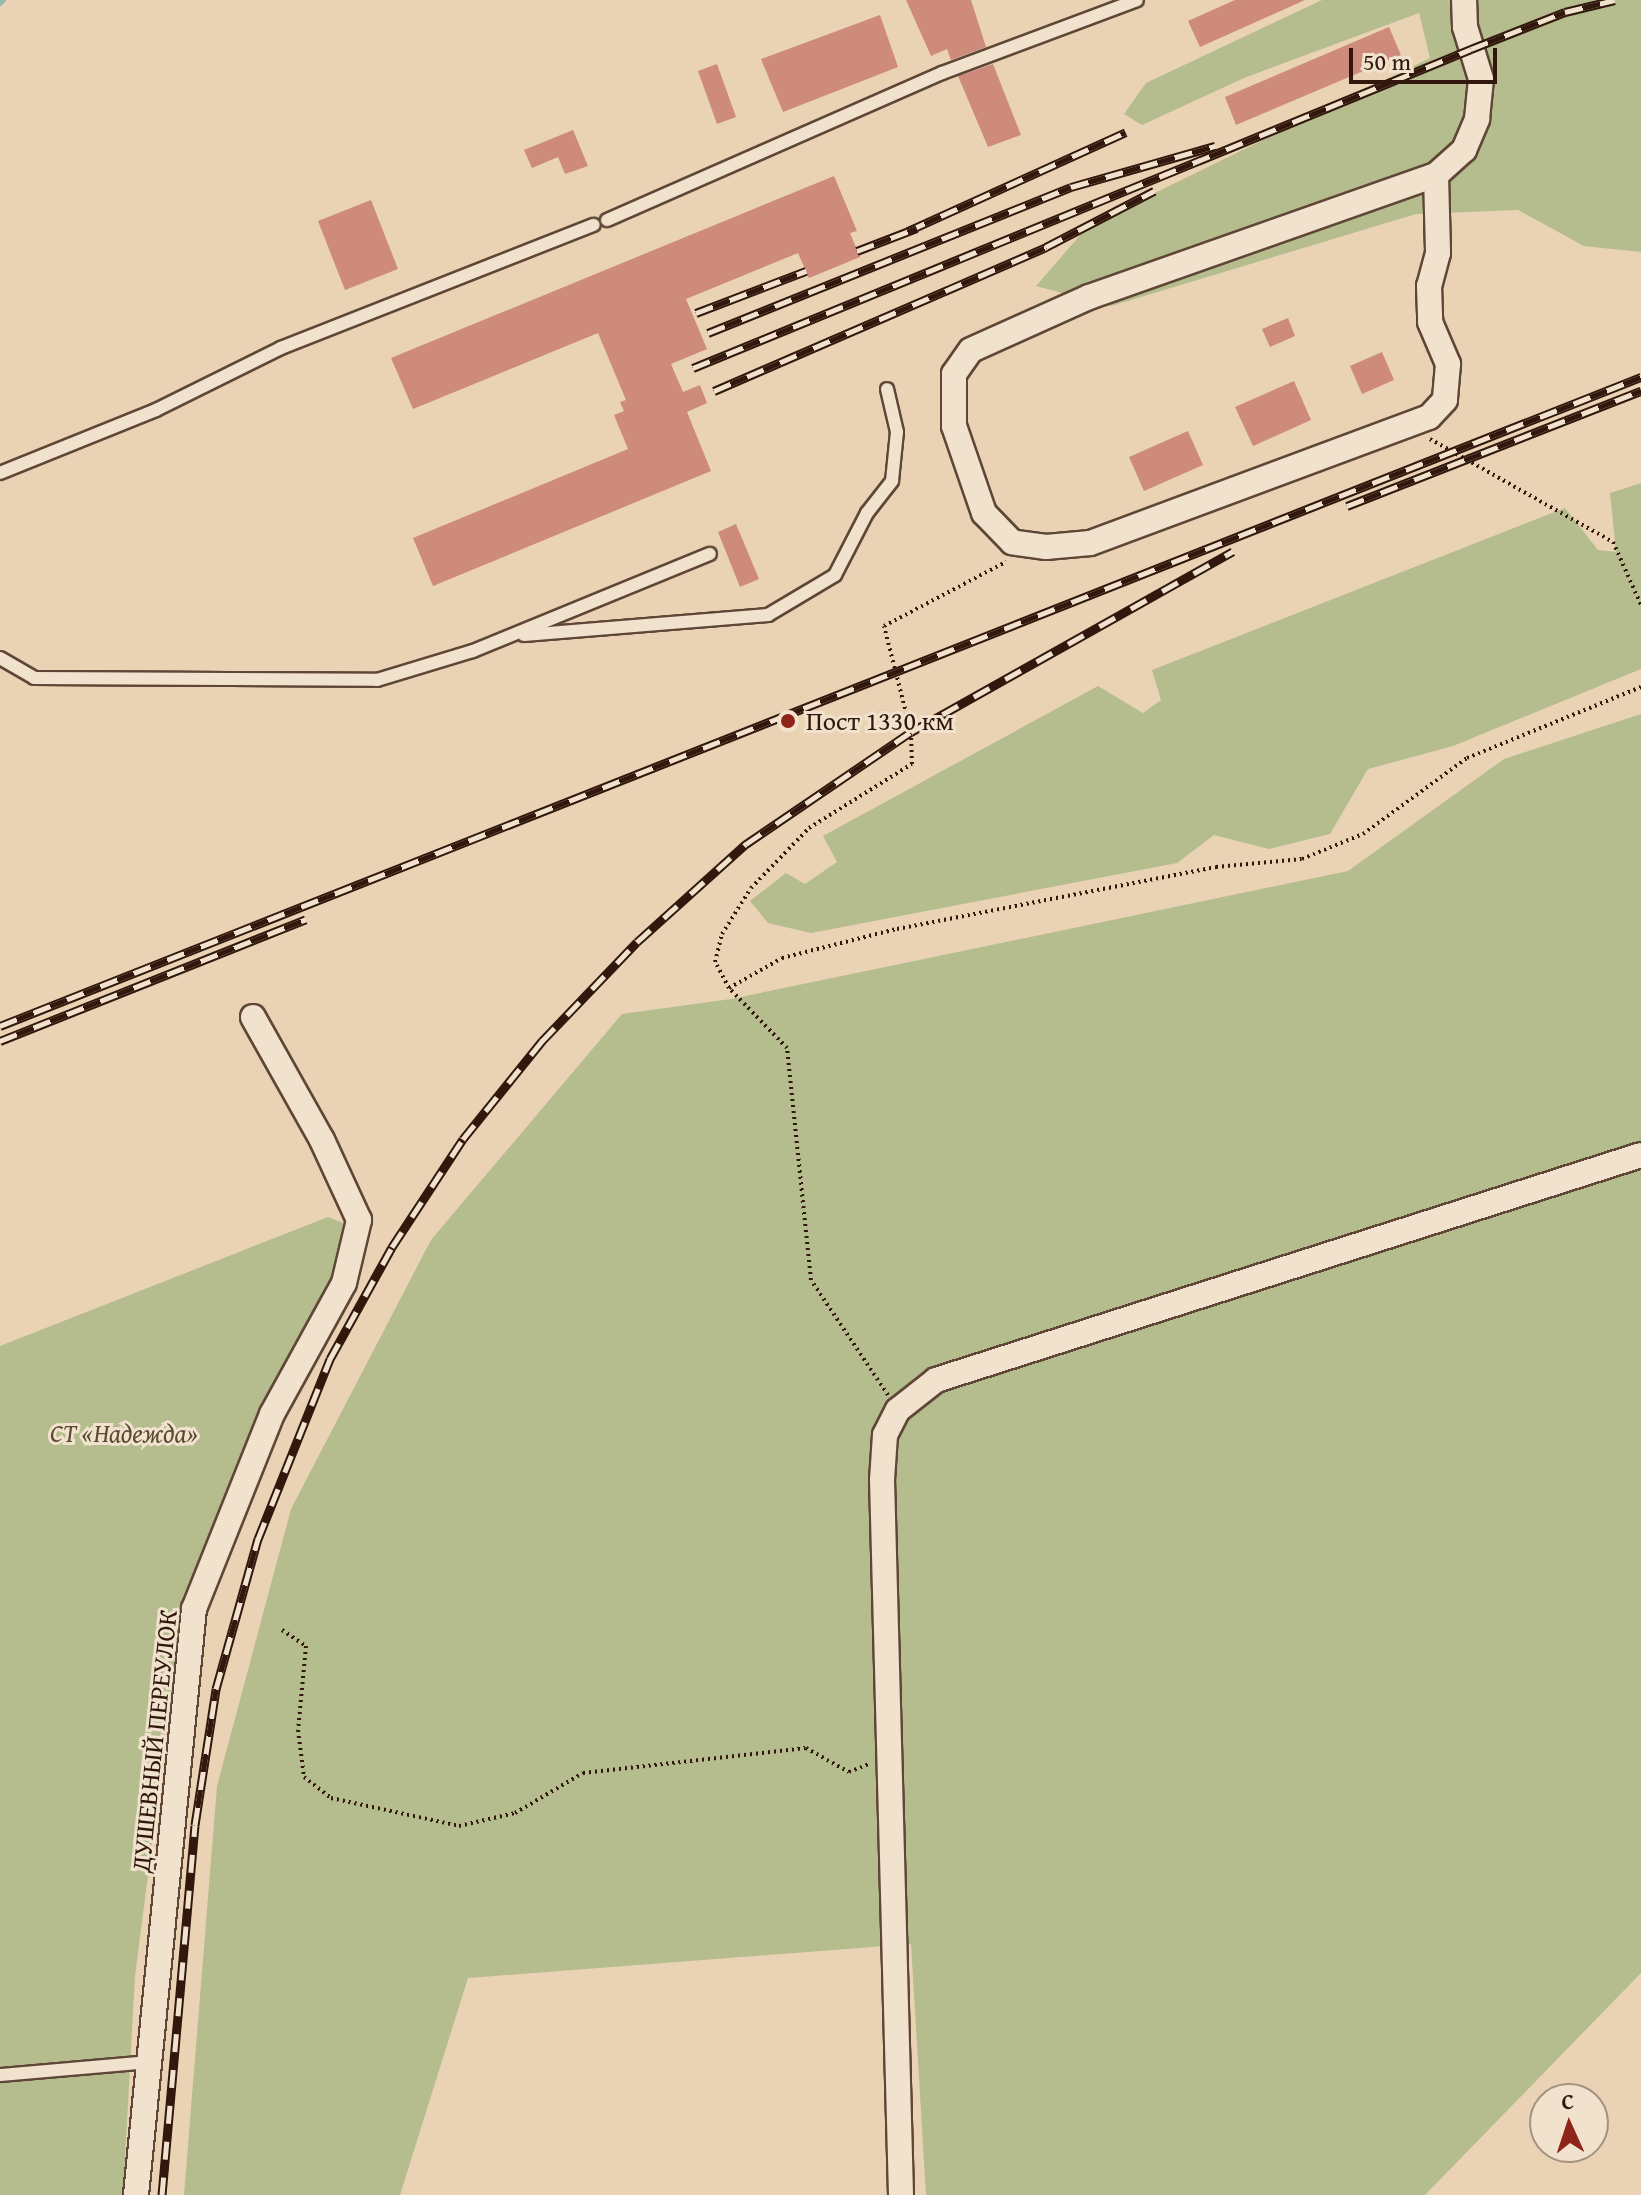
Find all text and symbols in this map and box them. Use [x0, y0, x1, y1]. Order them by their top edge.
scale bar [1353, 32, 1501, 82]
text: 50 m [1363, 44, 1411, 79]
place label: Пост 1330 км [806, 705, 954, 737]
marker: Пост 1330 км [777, 710, 799, 732]
park label: СТ «Надежда» [50, 1417, 198, 1449]
street label: ДУШЕВНЫЙ ПЕРЕУЛОК [125, 1608, 183, 1874]
north arrow [1529, 2083, 1609, 2163]
text: С [1561, 2085, 1575, 2117]

